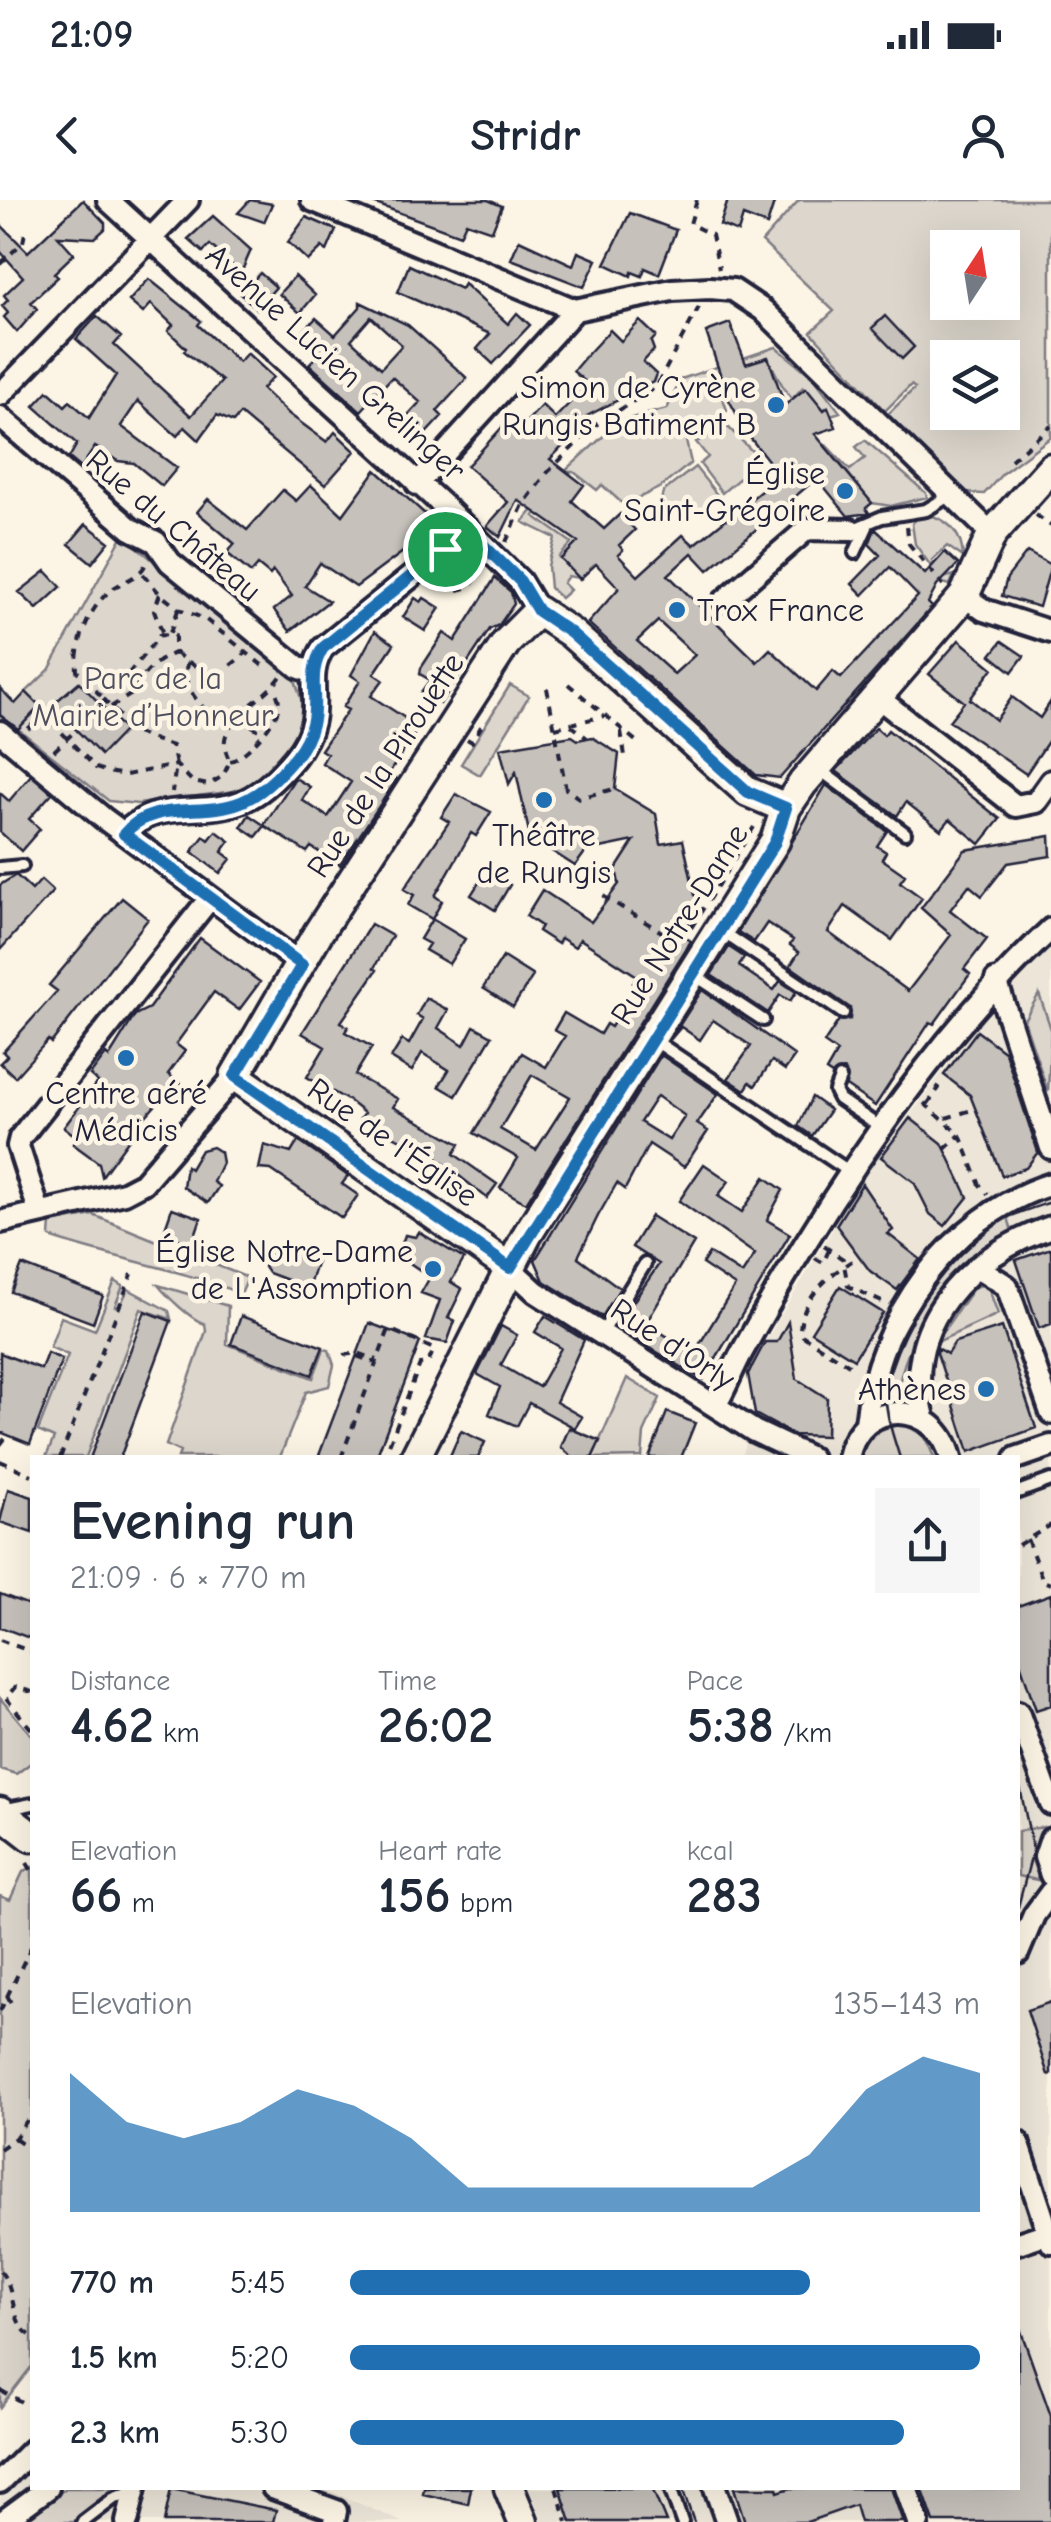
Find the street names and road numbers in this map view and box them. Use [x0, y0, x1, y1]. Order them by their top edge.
street label: Avenue Lucien Grelinger [198, 236, 473, 489]
street label: Rue du Château [79, 442, 269, 609]
street label: Rue de la Pirouette [299, 646, 472, 884]
street label: Rue Notre-Dame [603, 817, 756, 1031]
street label: Rue de l'Église [301, 1070, 485, 1215]
street label: Rue d'Orly [604, 1291, 742, 1398]

